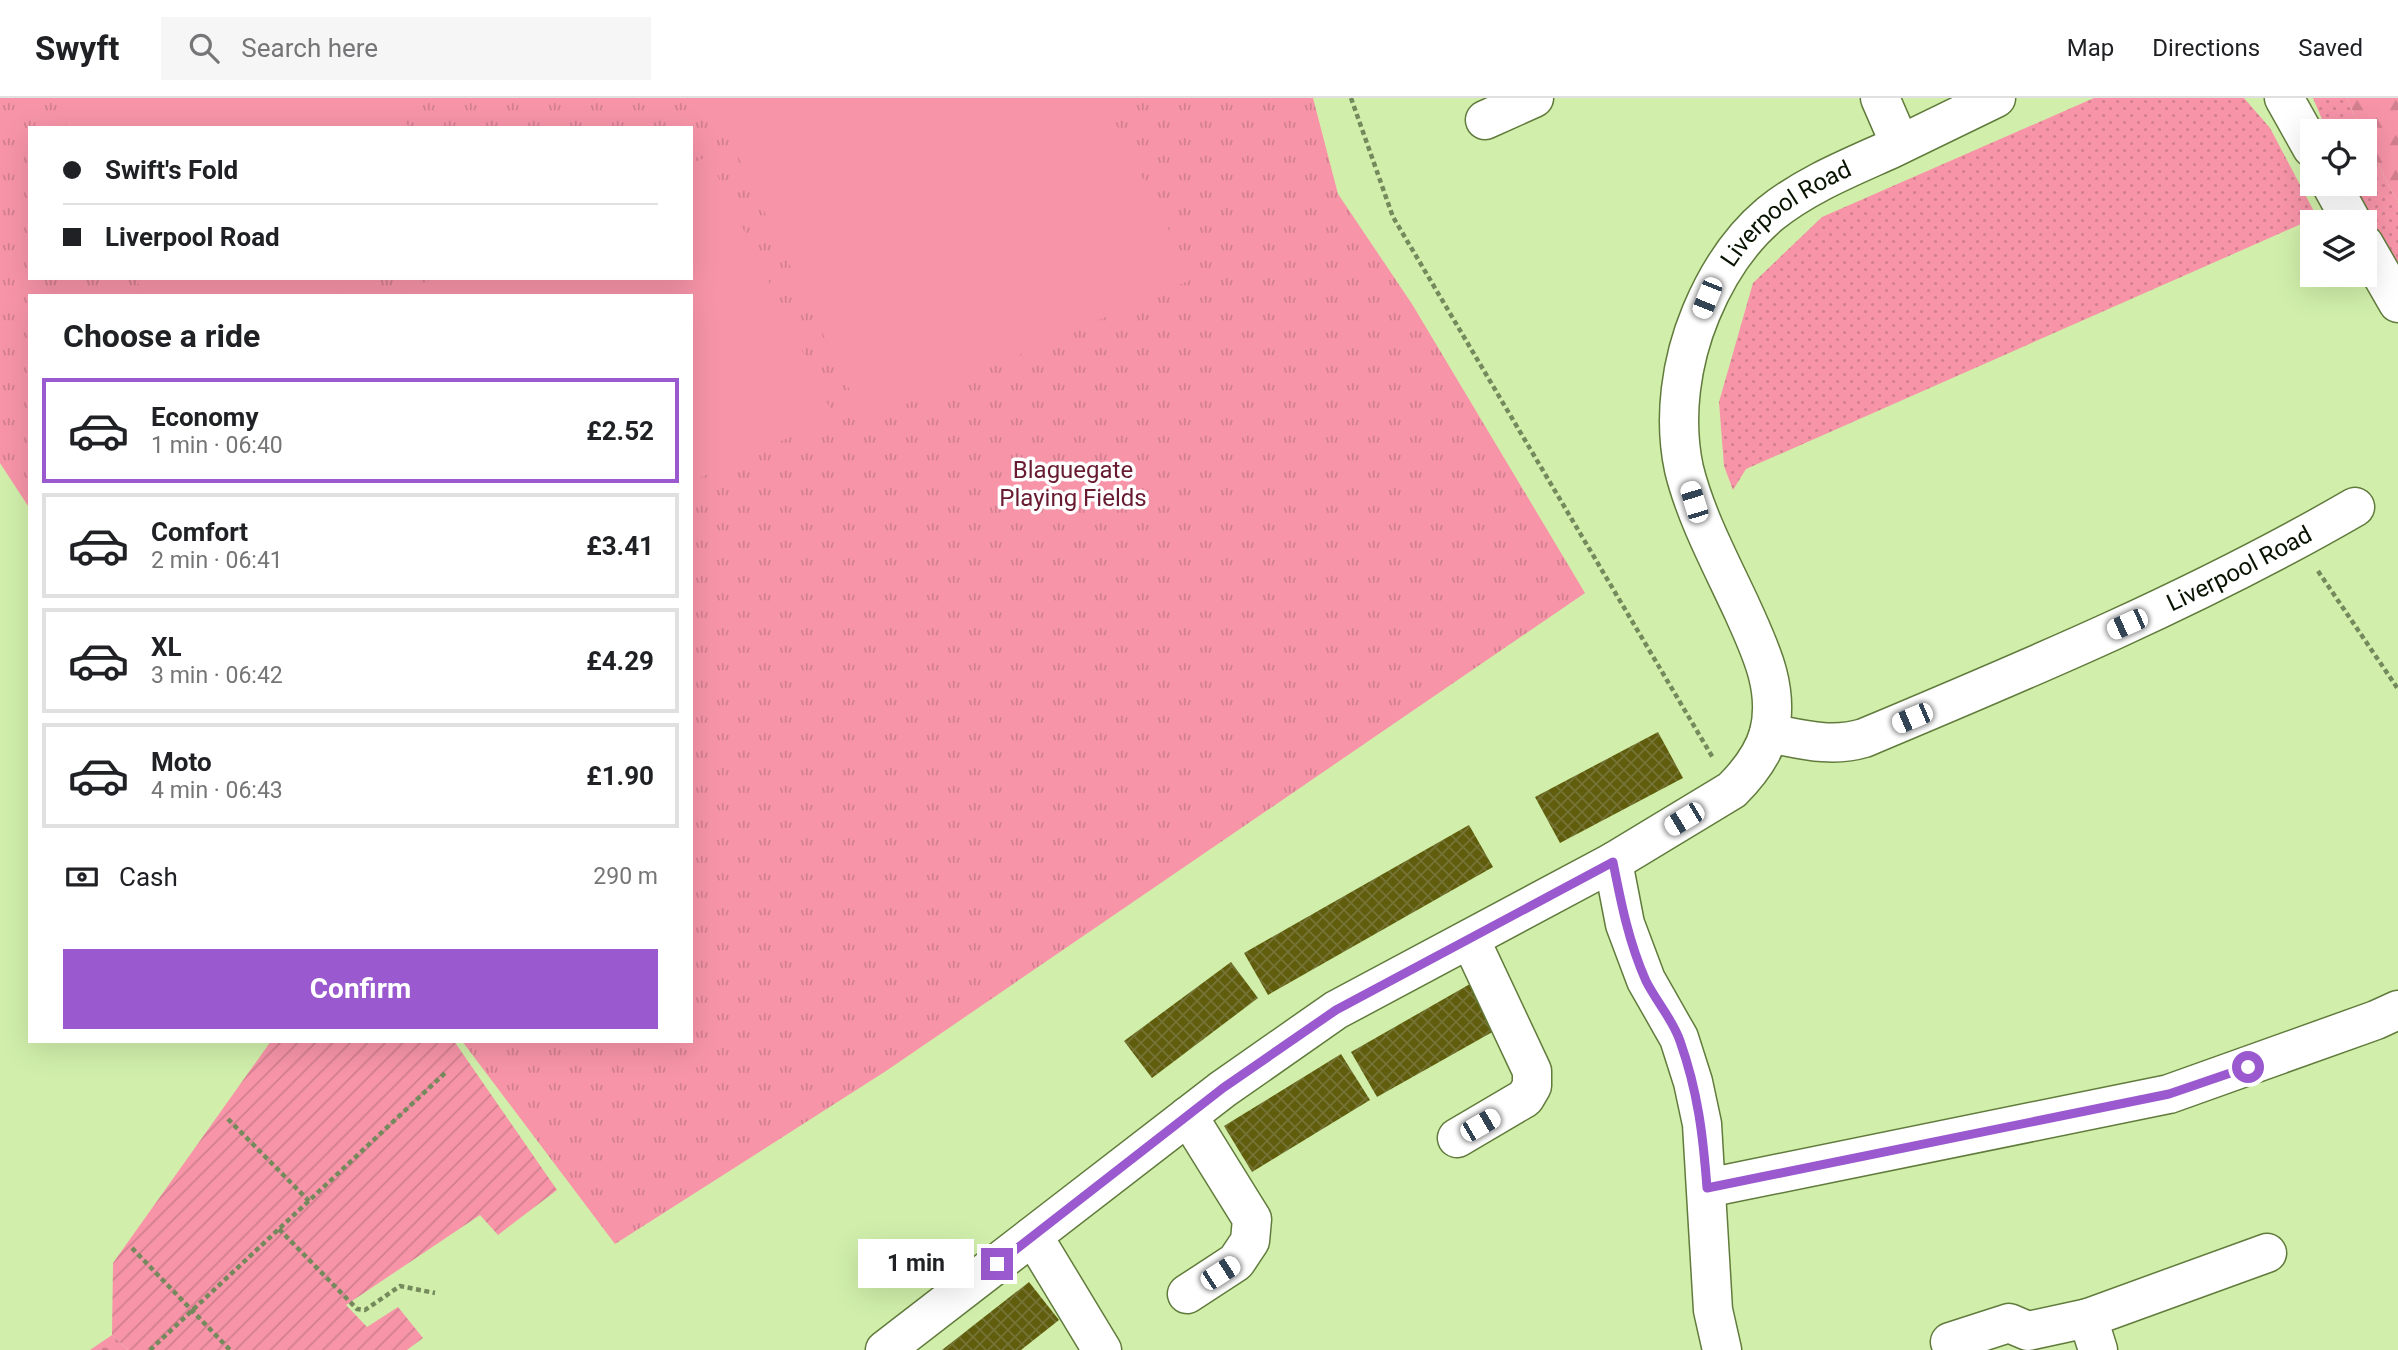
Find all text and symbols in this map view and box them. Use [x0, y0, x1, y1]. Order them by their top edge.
search box [161, 17, 651, 80]
text: Swyft [35, 29, 119, 68]
icon: search [185, 29, 223, 67]
text: Search here [241, 33, 378, 63]
text: Map [2067, 34, 2114, 62]
text: Directions [2152, 34, 2260, 62]
text: Saved [2298, 34, 2363, 62]
map controls [2300, 119, 2377, 287]
button: locate [2300, 119, 2377, 196]
text: Swift's Fold [105, 155, 238, 185]
street label: Liverpool Road [1715, 155, 1855, 272]
button: layers [2300, 210, 2377, 287]
text: Liverpool Road [105, 222, 280, 252]
car [1690, 275, 1725, 321]
text: Choose a ride [63, 317, 260, 355]
icon: car [67, 399, 130, 462]
text: Economy [151, 402, 258, 432]
text: £2.52 [586, 416, 654, 446]
text: 1 min · 06:40 [151, 432, 283, 459]
park label: Blaguegate Playing Fields [999, 456, 1147, 512]
car [1678, 479, 1711, 525]
icon: car [67, 514, 130, 577]
text: Comfort [151, 517, 248, 547]
street label: Liverpool Road [2162, 520, 2317, 617]
text: £3.41 [586, 531, 654, 561]
text: 2 min · 06:41 [151, 547, 283, 574]
car [2104, 606, 2151, 642]
icon: car [67, 629, 130, 692]
text: XL [151, 632, 182, 662]
text: £4.29 [586, 646, 654, 676]
text: 3 min · 06:42 [151, 662, 283, 689]
car [1889, 700, 1936, 736]
icon: car [67, 744, 130, 807]
text: Moto [151, 747, 212, 777]
text: £1.90 [586, 761, 654, 791]
text: 4 min · 06:43 [151, 777, 283, 804]
car [1661, 799, 1708, 839]
icon: cash [63, 858, 101, 896]
text: Cash [119, 862, 178, 892]
text: 290 m [593, 863, 658, 890]
button: Confirm [63, 949, 658, 1029]
route start [2232, 1051, 2264, 1083]
car [1457, 1105, 1504, 1145]
callout: 1 min [857, 1240, 972, 1288]
route end [981, 1248, 1013, 1280]
text: 1 min [887, 1250, 945, 1277]
car [1197, 1253, 1244, 1293]

